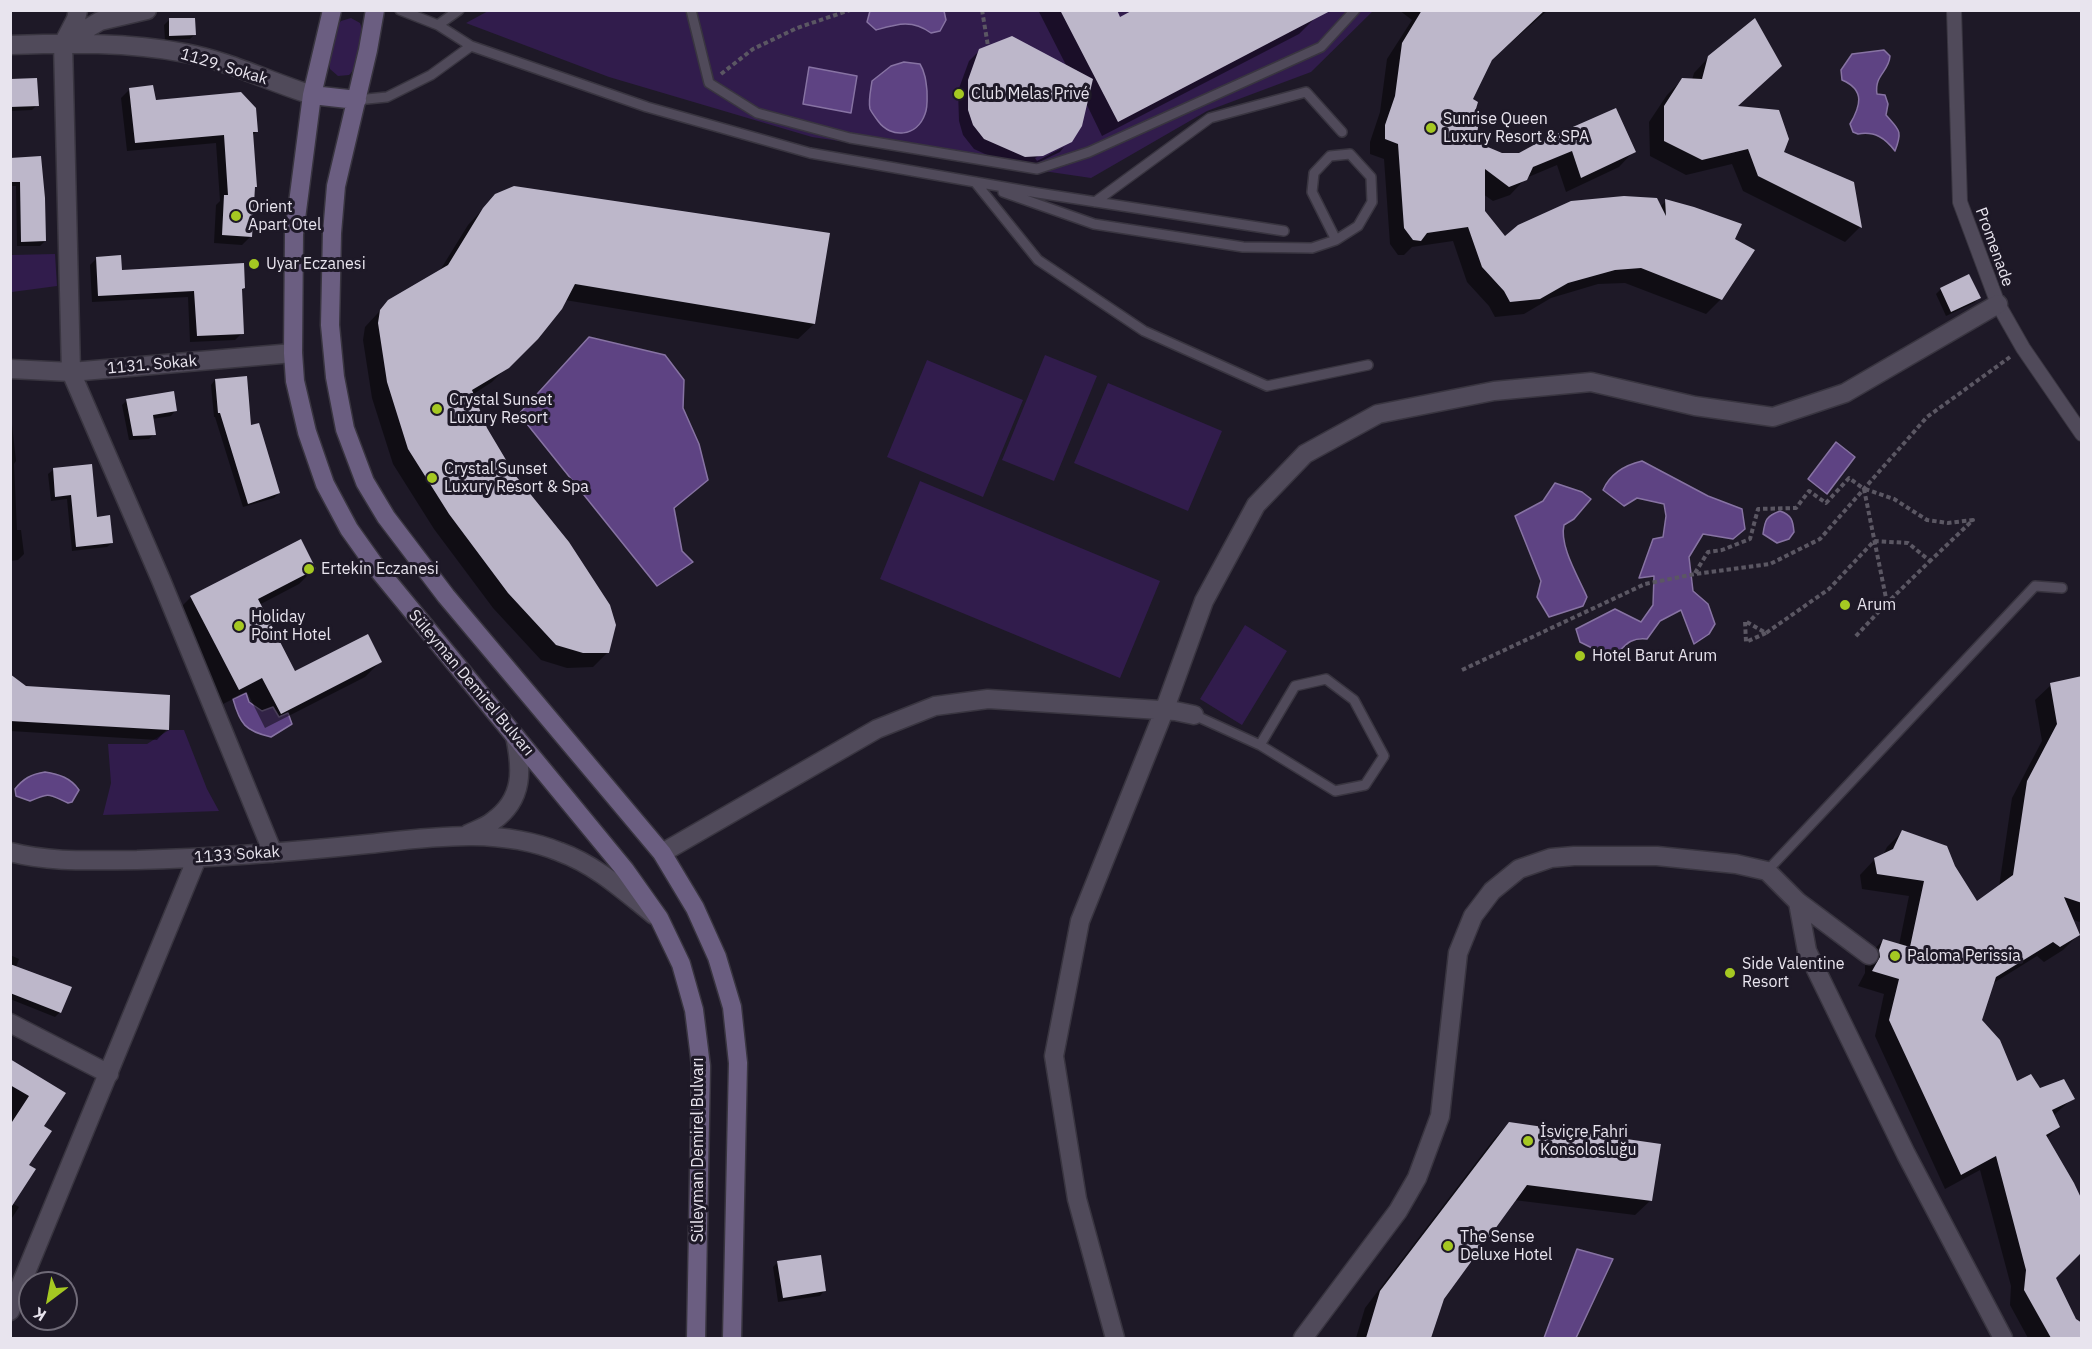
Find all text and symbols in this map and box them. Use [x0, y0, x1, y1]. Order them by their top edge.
street label: 1129. Sokak [178, 45, 270, 89]
place label: Club Melas Privé [971, 84, 1090, 104]
marker: Club Melas Privé [952, 87, 966, 101]
place label: Sunrise Queen Luxury Resort & SPA [1443, 109, 1589, 147]
marker: Sunrise Queen Luxury Resort & SPA [1424, 121, 1438, 135]
place label: Orient Apart Otel [248, 197, 321, 235]
street label: Promenade [1971, 205, 2017, 289]
marker: Orient Apart Otel [229, 209, 243, 223]
place label: Uyar Eczanesi [266, 254, 366, 274]
marker: Uyar Eczanesi [247, 257, 261, 271]
street label: 1131. Sokak [106, 352, 198, 378]
place label: Crystal Sunset Luxury Resort [449, 390, 553, 428]
marker: Crystal Sunset Luxury Resort [430, 402, 444, 416]
place label: Crystal Sunset Luxury Resort & Spa [444, 459, 589, 497]
marker: Crystal Sunset Luxury Resort & Spa [425, 471, 439, 485]
place label: Ertekin Eczanesi [321, 559, 439, 579]
marker: Ertekin Eczanesi [302, 562, 316, 576]
place label: Arum [1857, 595, 1896, 615]
marker: Arum [1838, 598, 1852, 612]
street label: Süleyman Demirel Bulvarı [404, 606, 538, 760]
place label: Holiday Point Hotel [251, 607, 331, 645]
marker: Holiday Point Hotel [232, 619, 246, 633]
place label: Hotel Barut Arum [1592, 646, 1717, 666]
marker: Hotel Barut Arum [1573, 649, 1587, 663]
street label: 1133 Sokak [194, 842, 280, 868]
place label: Paloma Perissia [1907, 946, 2021, 966]
marker: Paloma Perissia [1888, 949, 1902, 963]
place label: Side Valentine Resort [1742, 954, 1845, 992]
marker: Side Valentine Resort [1723, 966, 1737, 980]
street label: Süleyman Demirel Bulvarı [688, 1058, 708, 1242]
place label: İsviçre Fahri Konsolosluğu [1540, 1122, 1637, 1160]
marker: İsviçre Fahri Konsolosluğu [1521, 1134, 1535, 1148]
place label: The Sense Deluxe Hotel [1460, 1227, 1552, 1265]
marker: The Sense Deluxe Hotel [1441, 1239, 1455, 1253]
north arrow [18, 1271, 78, 1331]
text: K [30, 1303, 50, 1326]

